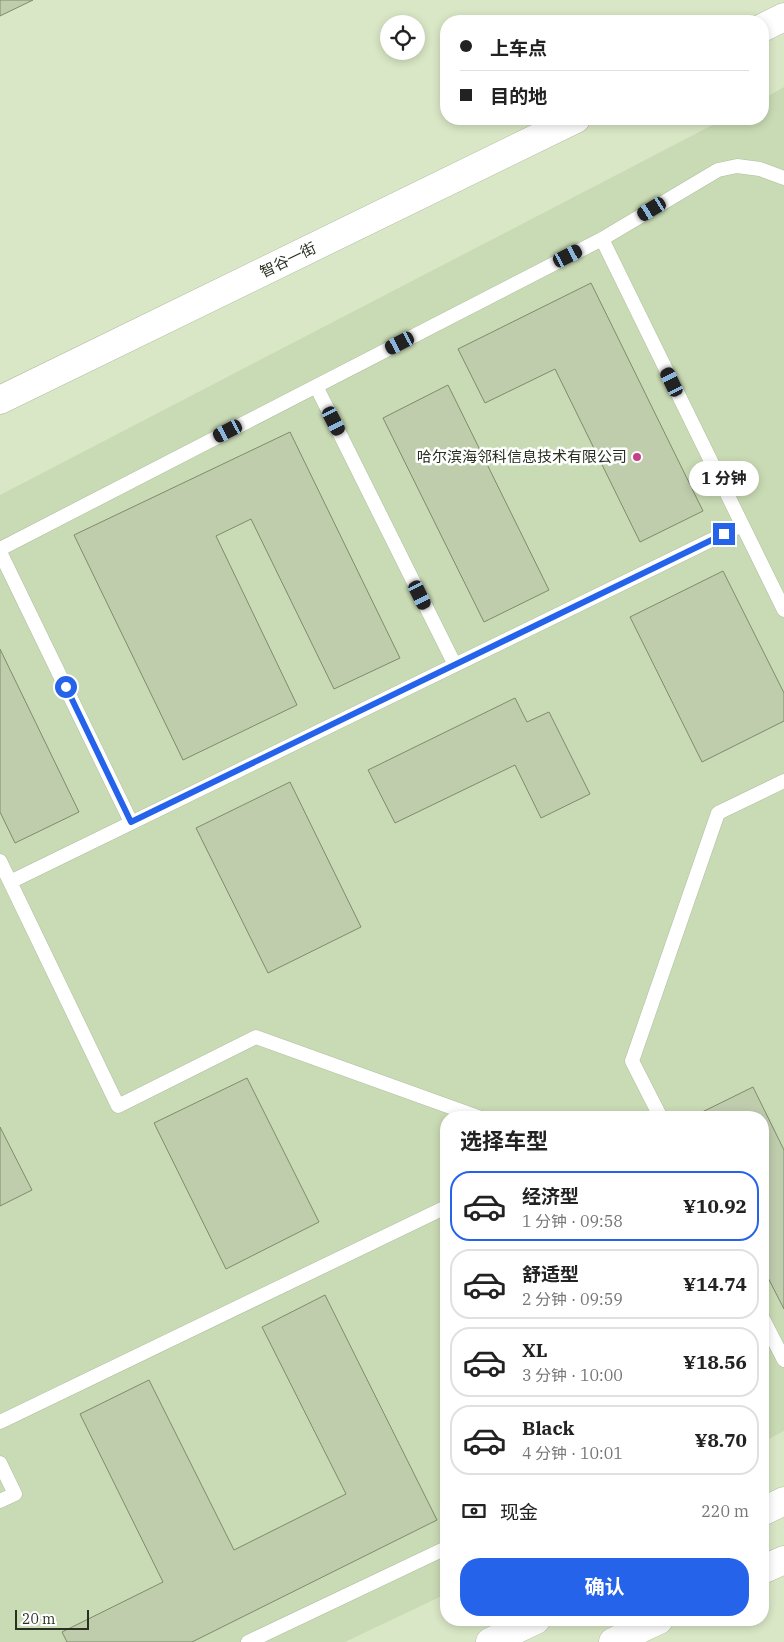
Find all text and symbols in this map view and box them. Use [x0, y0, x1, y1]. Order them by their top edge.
map controls [380, 15, 425, 60]
button: locate [380, 15, 425, 60]
text: 上车点 [490, 36, 547, 60]
text: 目的地 [490, 84, 547, 108]
car [635, 195, 668, 223]
street label: 智谷一街 [257, 238, 319, 281]
car [551, 243, 584, 269]
car [383, 330, 416, 356]
car [658, 365, 685, 399]
car [320, 404, 347, 438]
car [211, 418, 244, 444]
place label: 哈尔滨海邻科信息技术有限公司 [417, 447, 627, 466]
marker: 哈尔滨海邻科信息技术有限公司 [631, 451, 643, 463]
callout: 1 分钟 [689, 462, 759, 496]
text: 1 分钟 [701, 468, 747, 488]
route end [713, 523, 735, 545]
car [406, 578, 433, 612]
route start [55, 676, 77, 698]
text: 选择车型 [460, 1126, 548, 1155]
icon: car [462, 1184, 507, 1229]
text: 经济型 [522, 1184, 579, 1208]
text: ¥10.92 [683, 1194, 747, 1218]
text: 1 分钟 · 09:58 [522, 1211, 623, 1231]
icon: car [462, 1262, 507, 1307]
text: 舒适型 [522, 1262, 579, 1286]
text: ¥14.74 [683, 1272, 747, 1296]
text: 2 分钟 · 09:59 [522, 1289, 623, 1309]
text: XL [522, 1338, 548, 1362]
icon: car [462, 1340, 507, 1385]
text: ¥18.56 [683, 1350, 747, 1374]
text: 3 分钟 · 10:00 [522, 1365, 623, 1385]
text: Black [522, 1416, 574, 1440]
icon: car [462, 1418, 507, 1463]
text: ¥8.70 [694, 1428, 747, 1452]
text: 4 分钟 · 10:01 [522, 1443, 623, 1463]
icon: cash [460, 1497, 488, 1525]
text: 现金 [500, 1500, 538, 1524]
text: 220 m [701, 1501, 749, 1521]
button: 确认 [460, 1558, 749, 1616]
scale bar [15, 1607, 89, 1630]
text: 20 m [22, 1610, 55, 1628]

